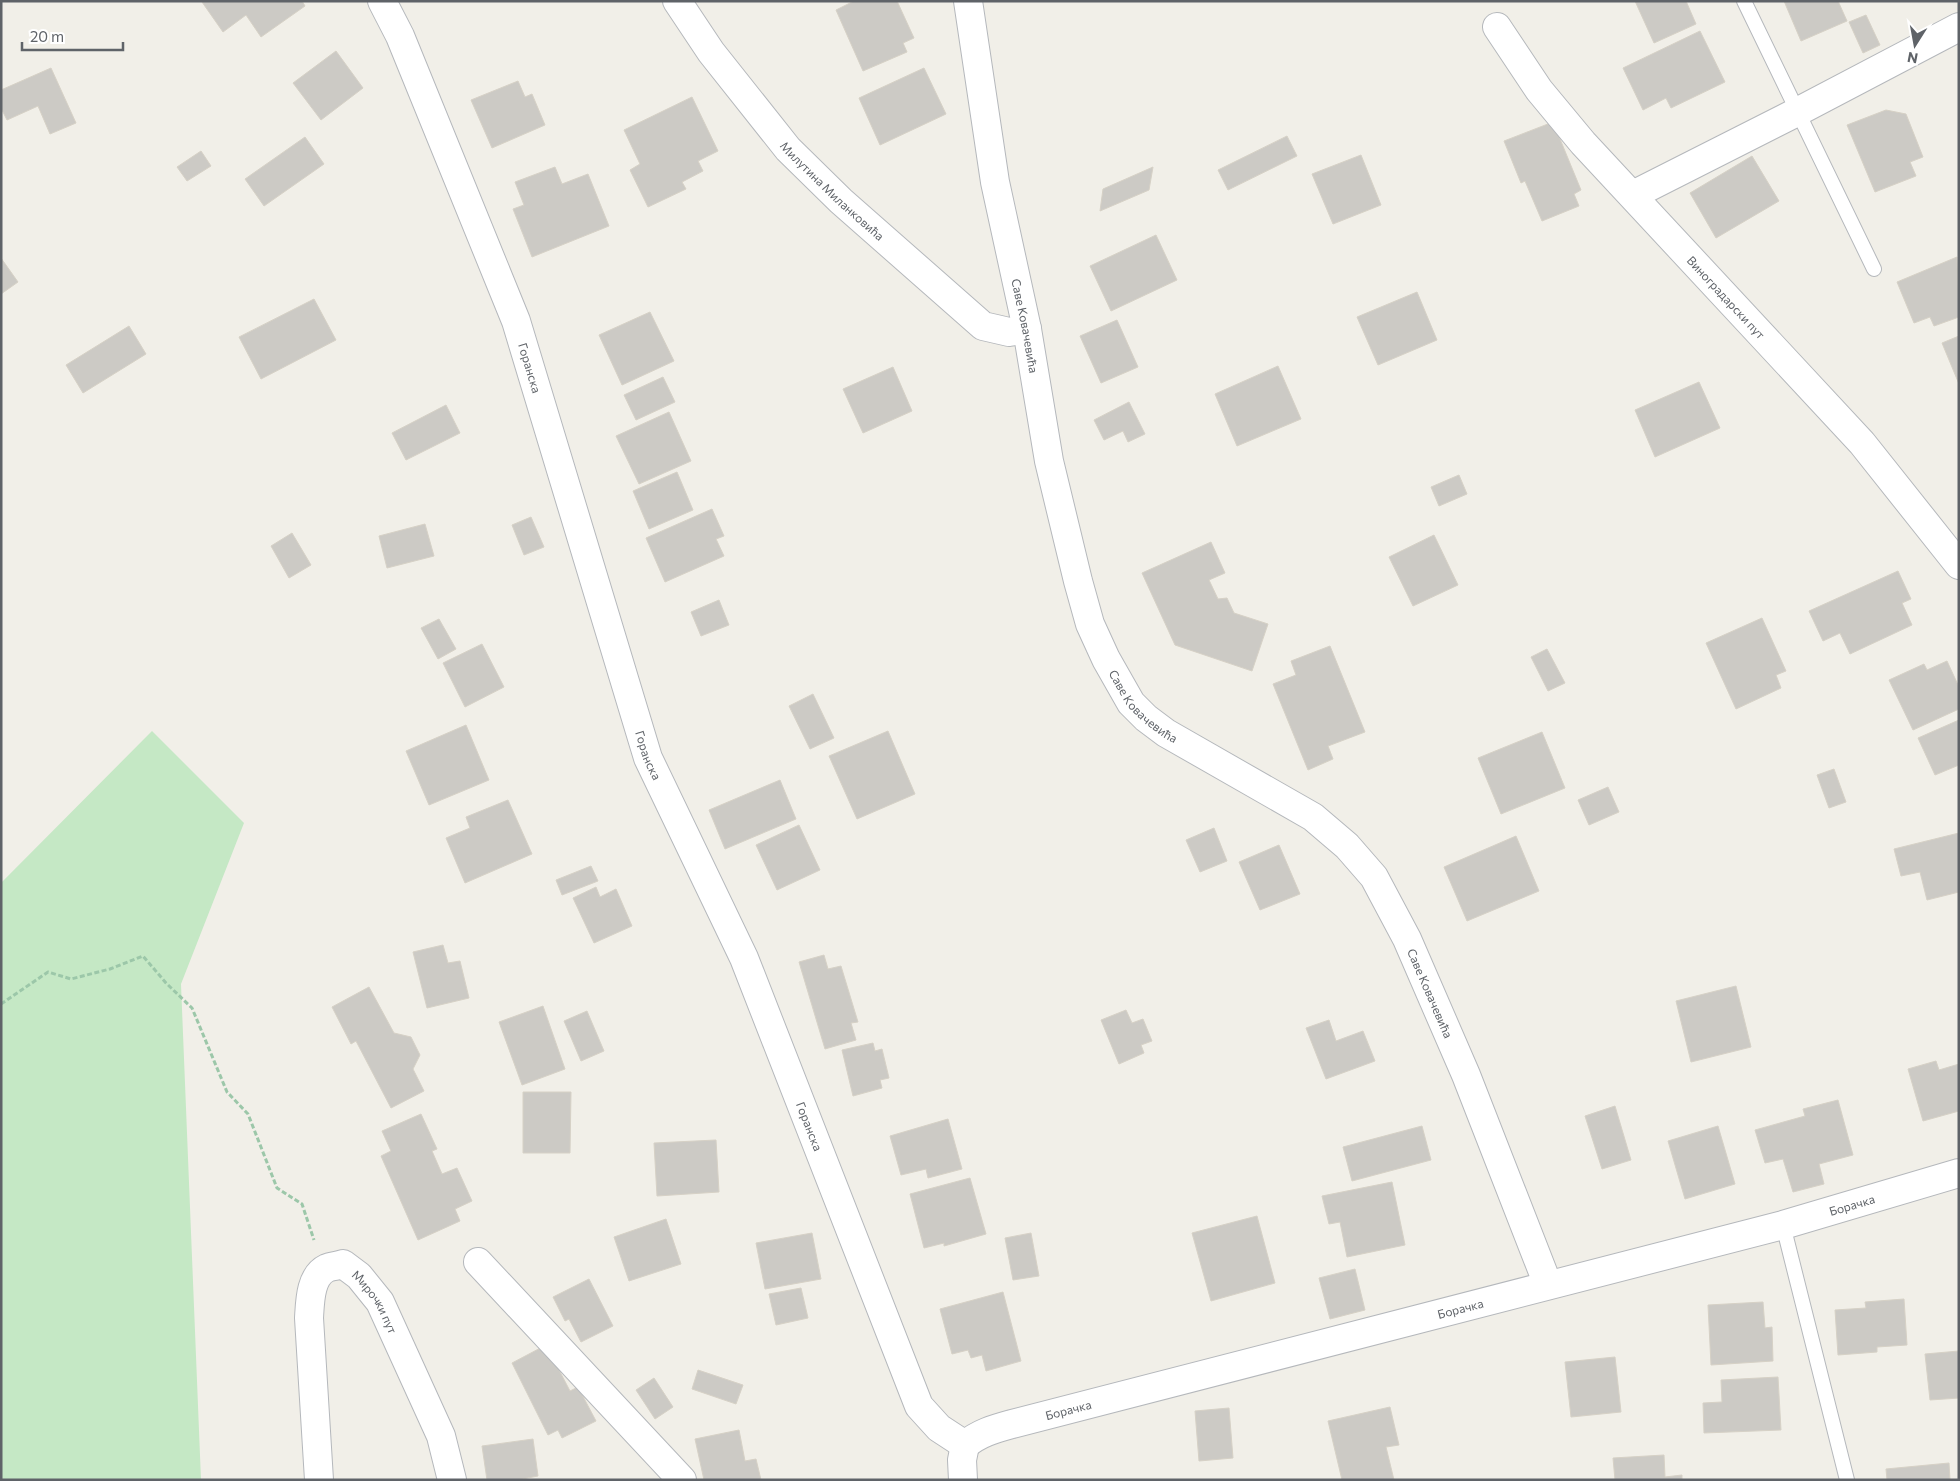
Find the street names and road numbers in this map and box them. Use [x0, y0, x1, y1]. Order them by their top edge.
street label: Милутина Миланковића [778, 138, 887, 243]
street label: Виноградарски пут [1684, 253, 1768, 342]
street label: Саве Ковачевића [1009, 277, 1041, 374]
street label: Горанска [516, 341, 544, 395]
street label: Саве Ковачевића [1106, 667, 1180, 745]
street label: Горанска [633, 729, 664, 782]
street label: Саве Ковачевића [1405, 946, 1456, 1040]
street label: Горанска [794, 1100, 826, 1153]
street label: Борачка [1827, 1191, 1876, 1218]
street label: Мирочки пут [350, 1267, 400, 1336]
street label: Борачка [1436, 1296, 1485, 1321]
street label: Борачка [1044, 1397, 1093, 1422]

